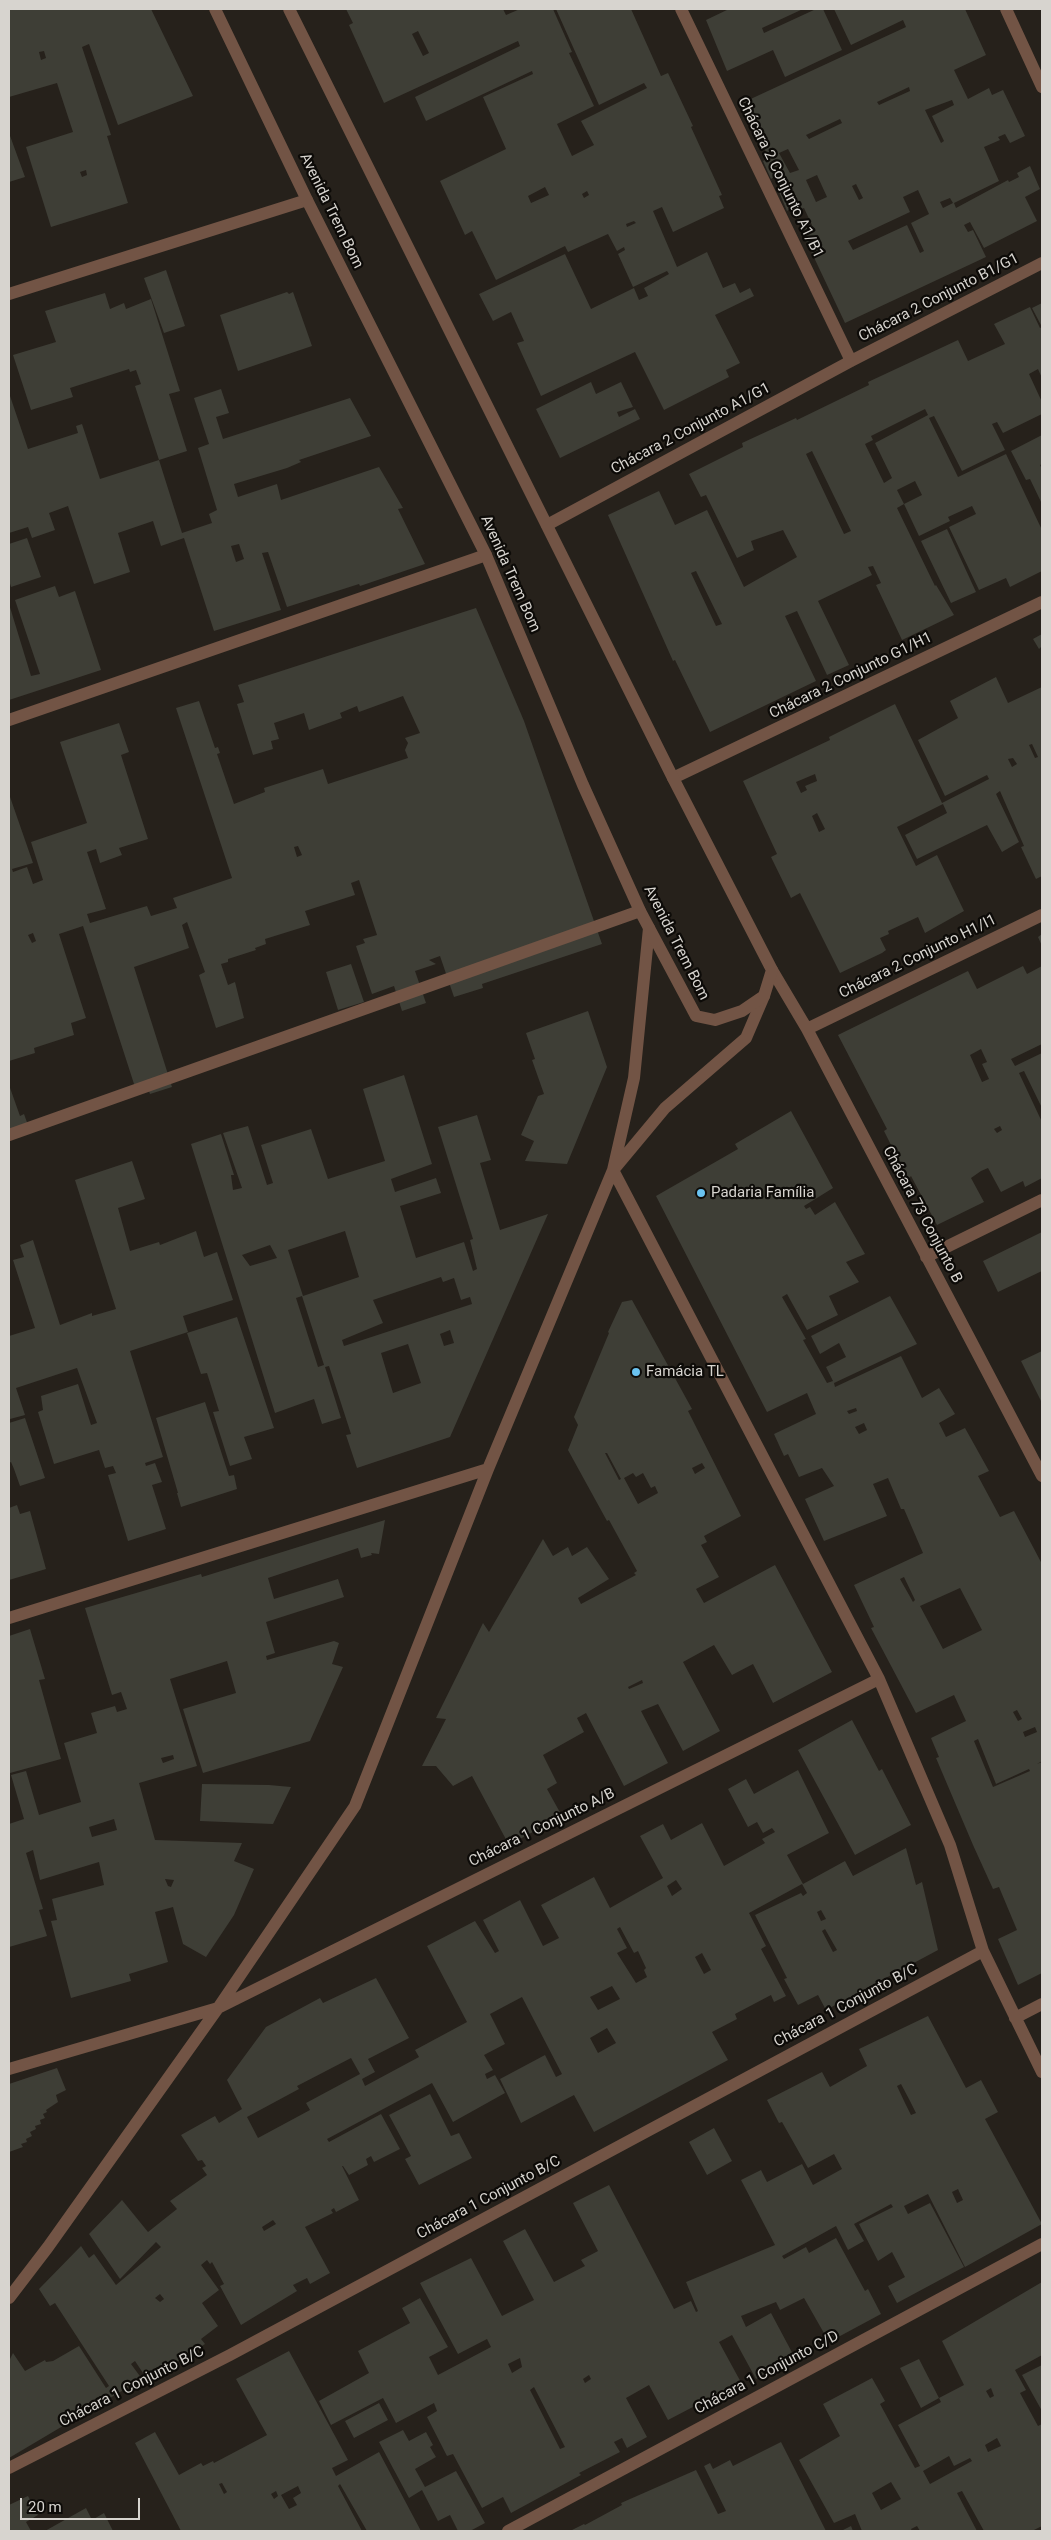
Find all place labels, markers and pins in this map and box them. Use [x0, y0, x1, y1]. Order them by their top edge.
place label: Padaria Família [711, 1184, 814, 1202]
marker: Padaria Família [695, 1187, 707, 1199]
place label: Famácia TL [646, 1363, 724, 1381]
marker: Famácia TL [630, 1366, 642, 1378]

